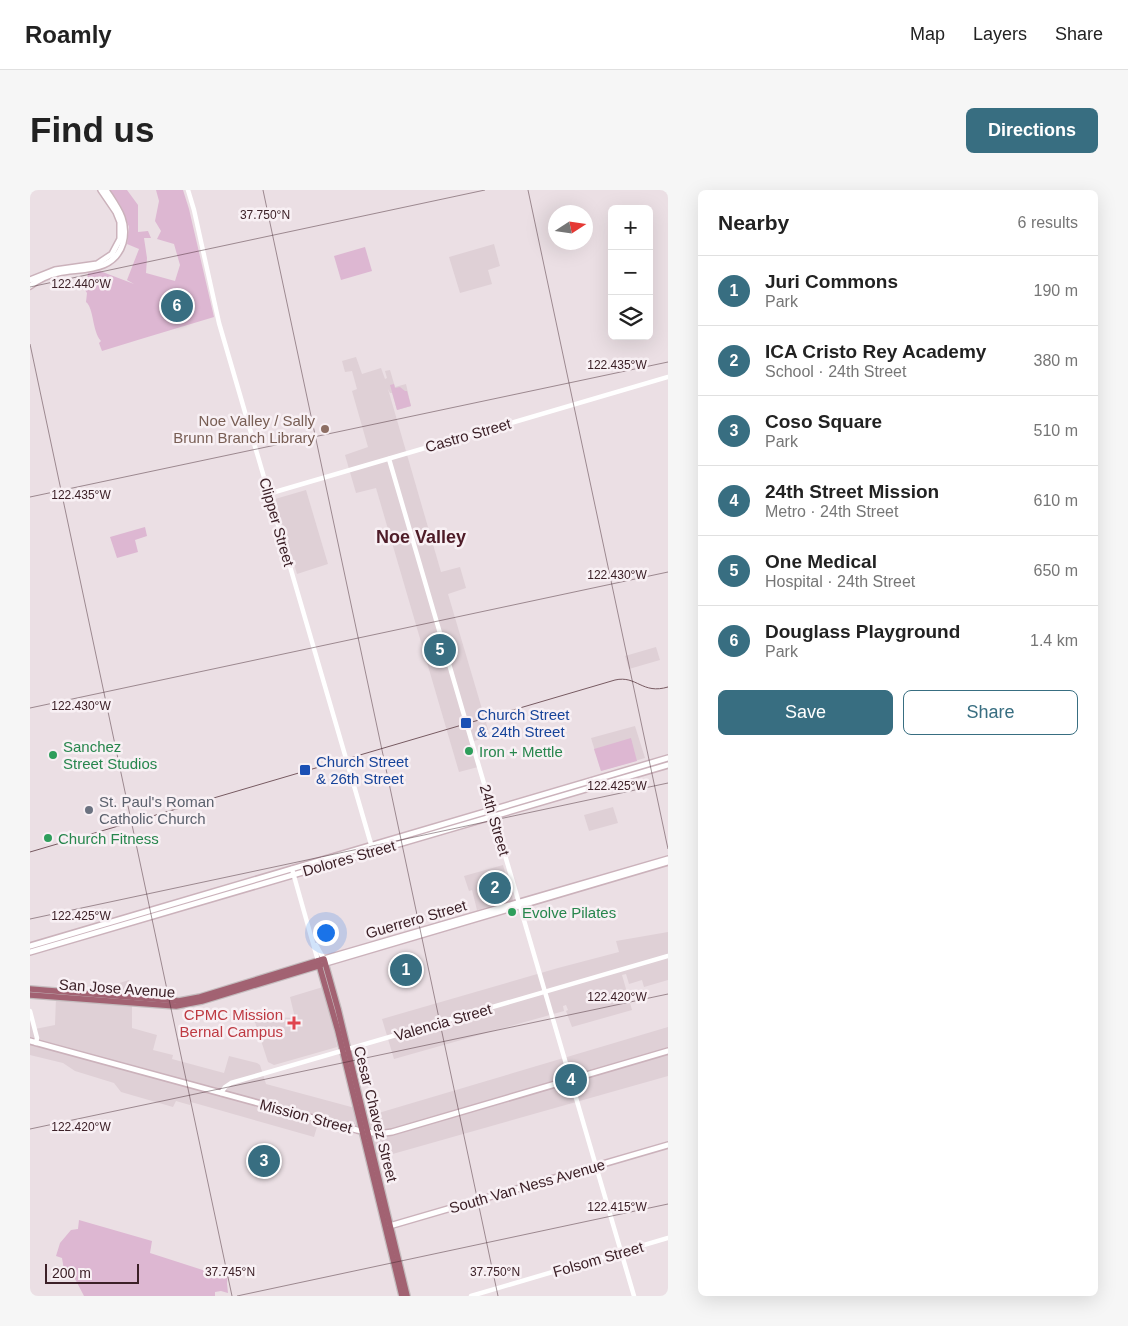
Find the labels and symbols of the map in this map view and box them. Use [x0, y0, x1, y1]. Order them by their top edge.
north arrow [548, 205, 593, 250]
text: 37.750°N [240, 208, 290, 222]
text: 122.440°W [51, 277, 111, 291]
pin: 6 [161, 287, 193, 325]
text: 122.435°W [587, 358, 647, 372]
place label: Noe Valley / Sally Brunn Branch Library [173, 412, 315, 446]
street label: Castro Street [423, 414, 514, 455]
marker: Noe Valley / Sally Brunn Branch Library [319, 423, 331, 435]
street label: Clipper Street [256, 476, 298, 569]
text: 122.435°W [51, 488, 111, 502]
district label: Noe Valley [376, 527, 466, 547]
text: 122.430°W [587, 568, 647, 582]
pin: 5 [424, 631, 456, 669]
text: 122.430°W [51, 699, 111, 713]
place label: Church Street & 24th Street [477, 706, 570, 740]
marker: Church Street & 24th Street [459, 716, 473, 730]
place label: Sanchez Street Studios [63, 738, 157, 772]
place label: Iron + Mettle [479, 743, 563, 760]
marker: Iron + Mettle [463, 745, 475, 757]
marker: Sanchez Street Studios [47, 749, 59, 761]
place label: Church Street & 26th Street [316, 753, 409, 787]
marker: Church Street & 26th Street [298, 763, 312, 777]
text: 122.425°W [587, 779, 647, 793]
street label: 24th Street [477, 782, 514, 858]
place label: St. Paul's Roman Catholic Church [99, 793, 214, 827]
marker: St. Paul's Roman Catholic Church [83, 804, 95, 816]
place label: Church Fitness [58, 830, 159, 847]
marker: Church Fitness [42, 832, 54, 844]
street label: Dolores Street [301, 836, 398, 879]
pin: 2 [479, 869, 511, 907]
street label: Guerrero Street [364, 896, 469, 942]
place label: Evolve Pilates [522, 904, 616, 921]
marker: Evolve Pilates [506, 906, 518, 918]
text: 122.425°W [51, 909, 111, 923]
your location [313, 920, 339, 946]
pin: 1 [390, 951, 422, 989]
street label: San Jose Avenue [58, 975, 176, 1001]
text: 122.420°W [587, 990, 647, 1004]
street label: Valencia Street [392, 1000, 494, 1044]
place label: CPMC Mission Bernal Campus [180, 1006, 283, 1040]
marker: CPMC Mission Bernal Campus [287, 1016, 301, 1030]
street label: Cesar Chavez Street [351, 1044, 401, 1184]
pin: 4 [555, 1061, 587, 1099]
street label: Mission Street [258, 1095, 355, 1137]
text: 122.420°W [51, 1120, 111, 1134]
pin: 3 [248, 1142, 280, 1180]
street label: South Van Ness Avenue [447, 1156, 607, 1216]
text: 122.415°W [587, 1200, 647, 1214]
street label: Folsom Street [551, 1238, 646, 1280]
scale bar [45, 1261, 139, 1284]
text: 37.745°N [205, 1265, 255, 1279]
text: 37.750°N [470, 1265, 520, 1279]

